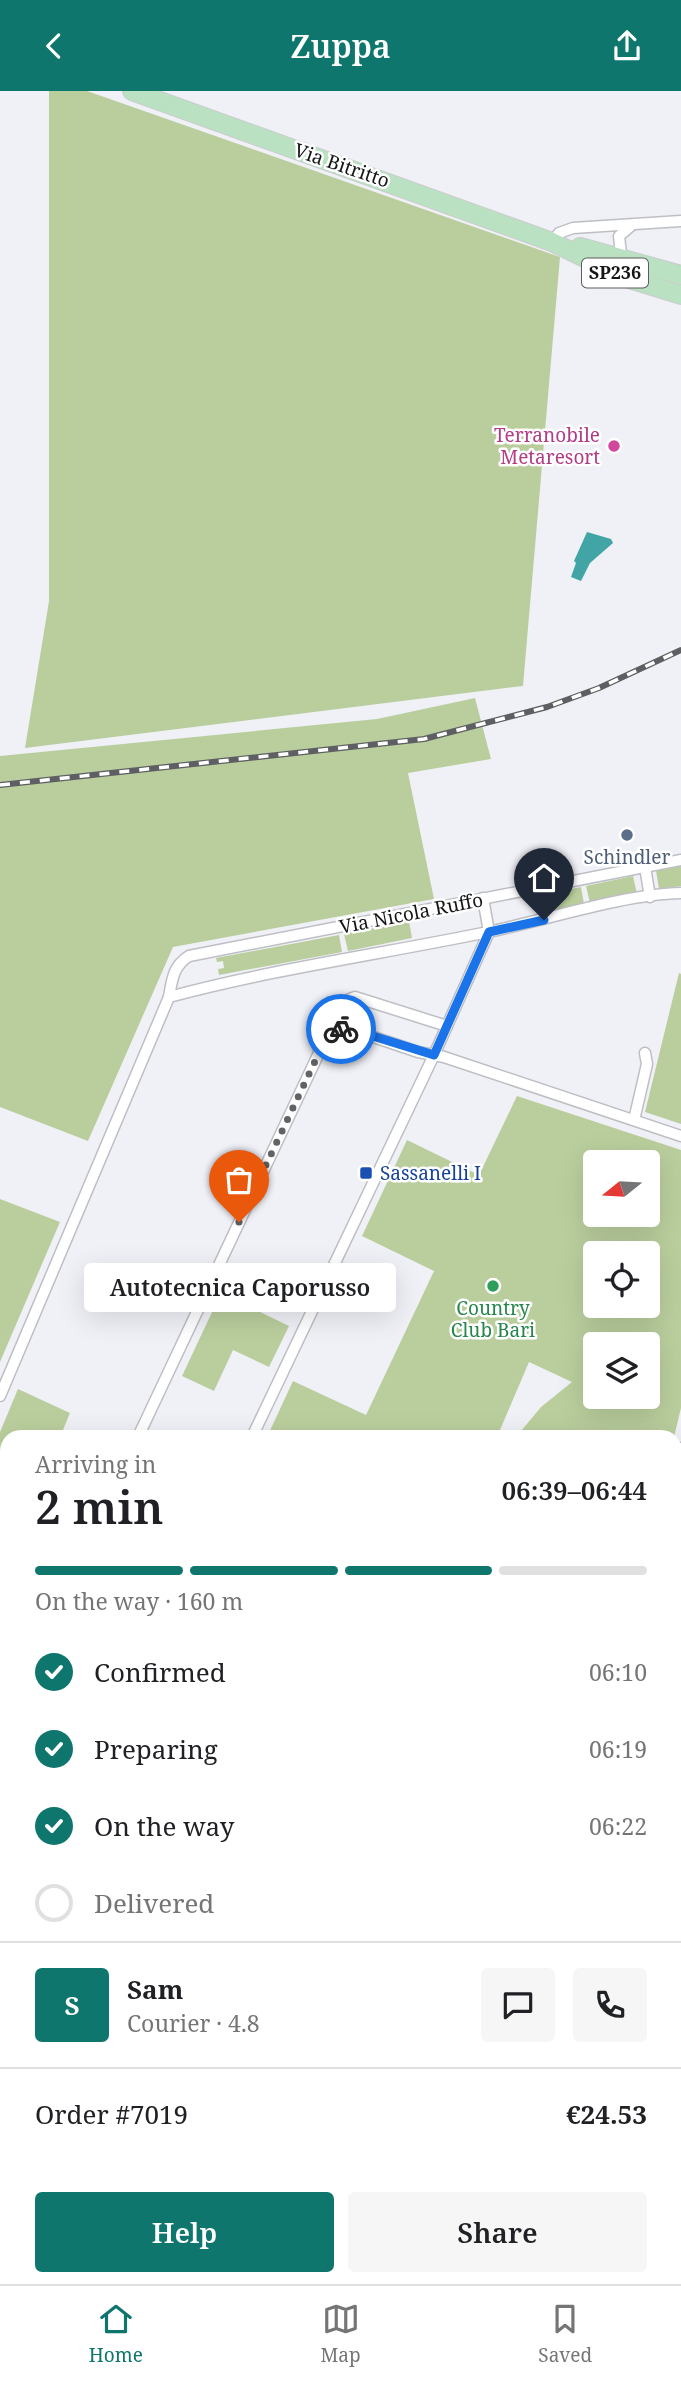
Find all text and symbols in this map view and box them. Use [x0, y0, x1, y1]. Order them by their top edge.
text: Zuppa [290, 24, 391, 67]
icon: back [35, 27, 73, 65]
icon: share [608, 27, 646, 65]
street label: Via Bitritto [291, 137, 393, 193]
road number: SP236 [582, 259, 648, 287]
place label: Terranobile Metaresort [494, 422, 600, 470]
marker: Terranobile Metaresort [606, 438, 622, 454]
marker: Schindler [619, 827, 635, 843]
place label: Schindler [584, 844, 670, 870]
pin [514, 848, 574, 920]
icon: home [525, 859, 563, 897]
street label: Via Nicola Ruffo [337, 886, 485, 940]
courier [306, 994, 376, 1064]
icon: bike [322, 1010, 360, 1048]
pin [209, 1150, 269, 1222]
north arrow [583, 1150, 660, 1227]
map controls [583, 1150, 660, 1409]
place label: Sassanelli I [380, 1160, 481, 1186]
icon: bag [220, 1161, 258, 1199]
marker: Sassanelli I [358, 1165, 374, 1181]
button: locate [583, 1241, 660, 1318]
callout: Autotecnica Caporusso [83, 1264, 395, 1313]
text: Autotecnica Caporusso [110, 1271, 370, 1303]
marker: Country Club Bari [485, 1278, 501, 1294]
place label: Country Club Bari [451, 1295, 535, 1343]
button: layers [583, 1332, 660, 1409]
text: Arriving in [35, 1448, 156, 1480]
text: 06:39–06:44 [501, 1472, 647, 1508]
text: 2 min [35, 1475, 163, 1537]
text: On the way · 160 m [35, 1585, 243, 1617]
icon: check [35, 1653, 73, 1691]
text: Confirmed [94, 1654, 226, 1690]
text: 06:10 [589, 1656, 647, 1688]
icon: check [35, 1730, 73, 1768]
text: Preparing [94, 1731, 218, 1767]
text: 06:19 [589, 1733, 647, 1765]
icon: check [35, 1807, 73, 1845]
text: On the way [94, 1808, 234, 1844]
text: 06:22 [589, 1810, 647, 1842]
text: Delivered [94, 1885, 214, 1921]
button: chat [481, 1968, 555, 2042]
button: phone [573, 1968, 647, 2042]
text: Sam [127, 1971, 183, 2007]
text: S [64, 1987, 80, 2023]
text: Courier · 4.8 [127, 2007, 260, 2039]
text: Order #7019 [35, 2096, 188, 2132]
text: €24.53 [566, 2096, 647, 2132]
button: Help [35, 2192, 334, 2272]
button: Share [348, 2192, 647, 2272]
tab: Home [89, 2300, 143, 2368]
tab: Map [321, 2300, 361, 2368]
tab: Saved [538, 2300, 592, 2368]

